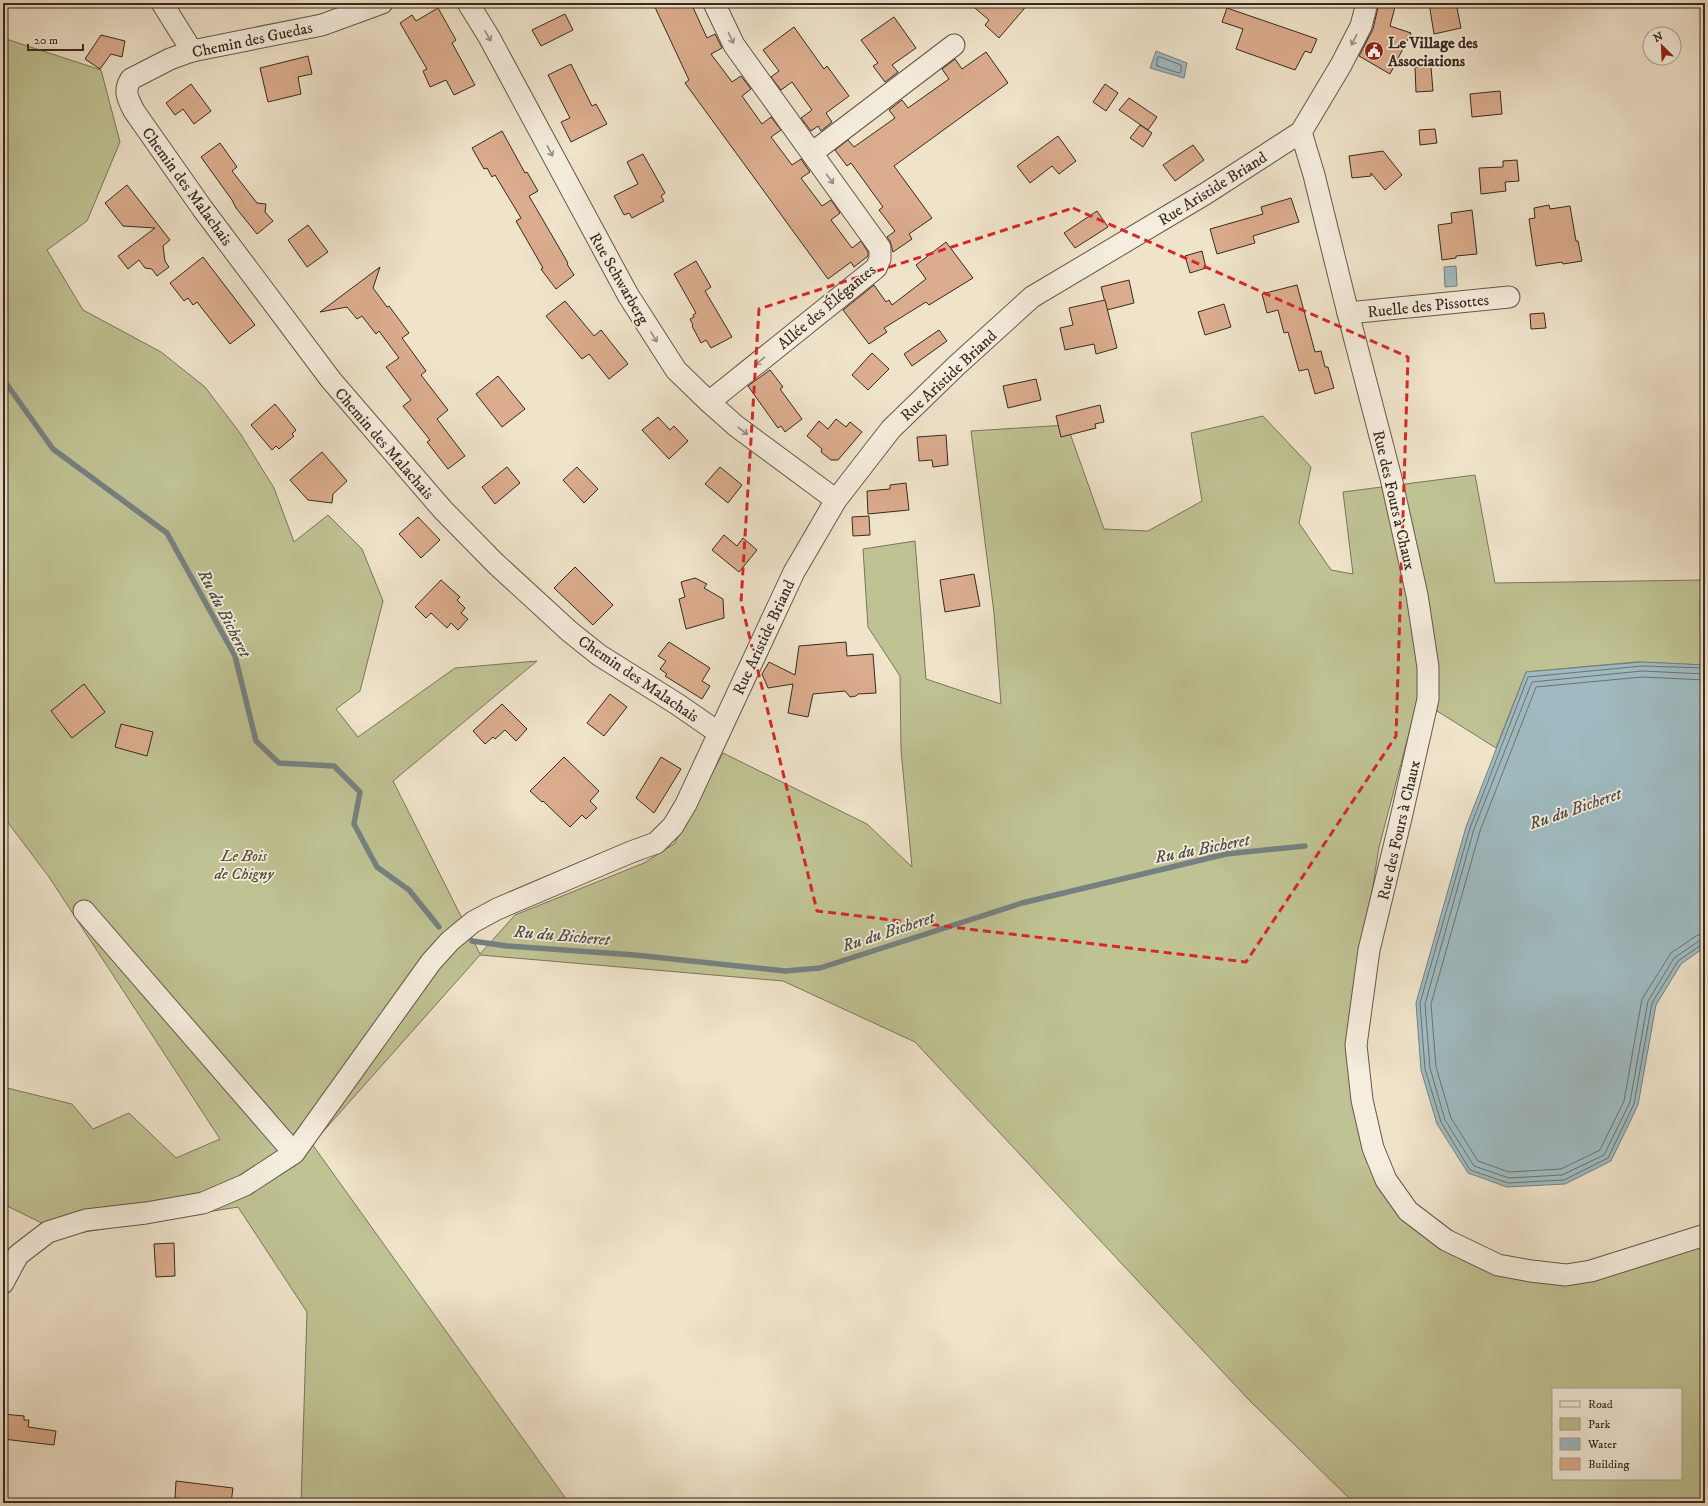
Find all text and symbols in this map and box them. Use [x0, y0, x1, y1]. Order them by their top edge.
street label: Chemin des Guedas [190, 17, 314, 63]
scale bar [28, 26, 83, 52]
north arrow [1642, 26, 1682, 66]
one-way arrow [484, 30, 492, 41]
text: N [1651, 30, 1665, 46]
one-way arrow [728, 32, 735, 44]
text: 20 m [34, 33, 58, 48]
one-way arrow [1349, 33, 1357, 45]
place label: Le Village des Associations [1387, 33, 1479, 71]
public building icon: Le Village des Associations [1363, 40, 1385, 62]
street label: Chemin des Malachais [138, 123, 237, 250]
one-way arrow [547, 145, 554, 157]
street label: Rue Aristide Briand [1154, 147, 1271, 230]
one-way arrow [826, 173, 834, 184]
street label: Rue Schwarberg [585, 229, 654, 328]
street label: Allée des Élégantes [773, 260, 880, 354]
street label: Ruelle des Pissottes [1366, 290, 1490, 322]
street label: Rue Aristide Briand [896, 326, 1001, 426]
one-way arrow [650, 332, 658, 343]
one-way arrow [754, 357, 765, 366]
street label: Chemin des Malachais [330, 384, 438, 504]
one-way arrow [737, 427, 748, 435]
street label: Rue des Fours à Chaux [1368, 428, 1420, 572]
water label: Ru du Bicheret [192, 565, 257, 663]
street label: Rue Aristide Briand [729, 577, 799, 698]
street label: Chemin des Malachais [574, 631, 703, 727]
street label: Rue des Fours à Chaux [1373, 758, 1425, 902]
water label: Ru du Bicheret [1525, 782, 1626, 835]
water label: Ru du Bicheret [1152, 829, 1253, 869]
park label: Le Bois de Chigny [214, 846, 275, 884]
water label: Ru du Bicheret [838, 906, 939, 958]
water label: Ru du Bicheret [512, 921, 613, 951]
legend [1552, 1388, 1682, 1480]
text: Road [1588, 1397, 1613, 1412]
text: Park [1588, 1417, 1610, 1432]
text: Water [1587, 1437, 1617, 1452]
text: Building [1588, 1457, 1629, 1472]

